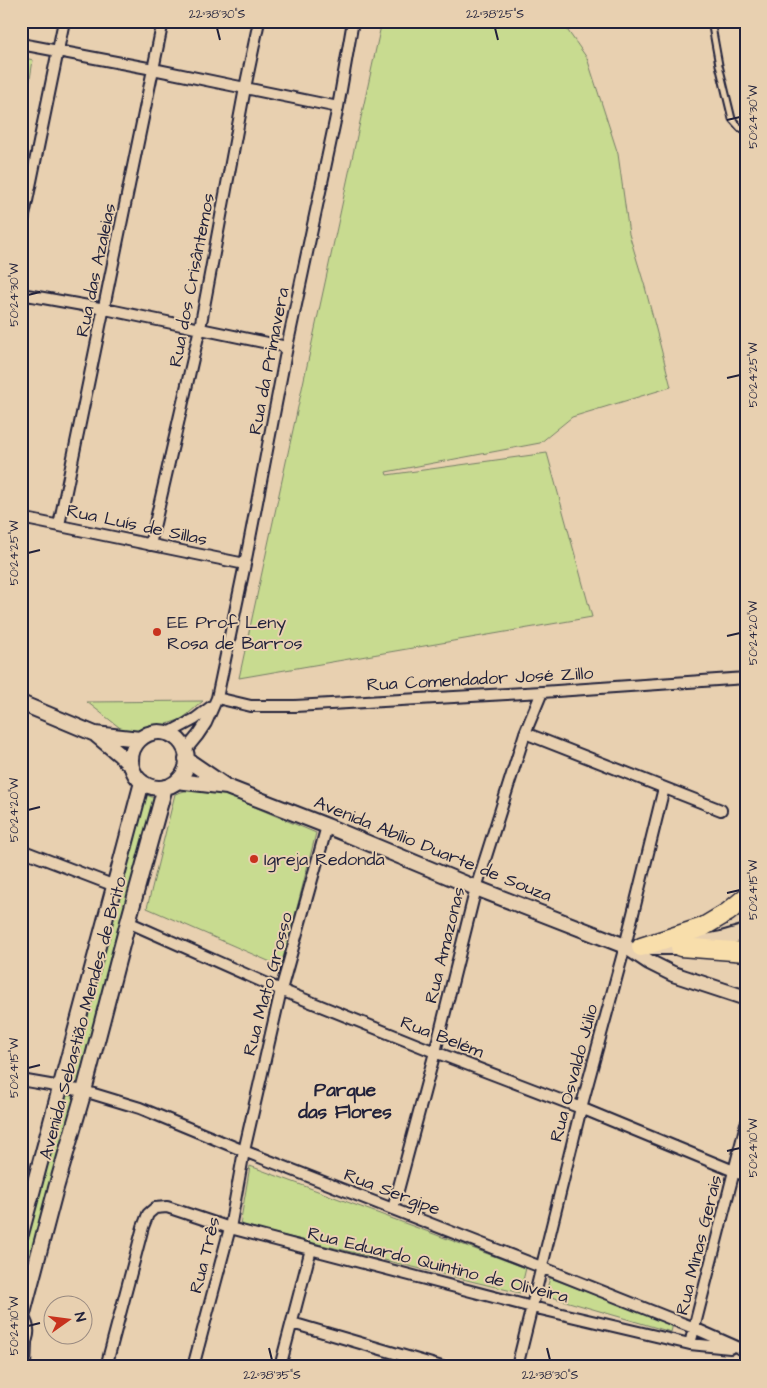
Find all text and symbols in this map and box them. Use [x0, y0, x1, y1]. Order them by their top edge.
text: 22°38'30"S [189, 6, 245, 23]
text: 22°38'25"S [466, 6, 524, 23]
text: 50°24'30"W [745, 85, 762, 149]
street label: Rua dos Crisântemos [163, 191, 221, 369]
street label: Rua das Azaleias [70, 201, 122, 339]
text: 50°24'30"W [6, 263, 23, 327]
street label: Rua da Primavera [242, 285, 296, 437]
text: 50°24'25"W [745, 342, 762, 408]
street label: Rua Luís de Sillas [64, 498, 210, 552]
text: 50°24'25"W [6, 520, 23, 586]
text: 50°24'20"W [745, 600, 762, 665]
place label: EE Prof Leny Rosa de Barros [167, 610, 303, 656]
marker: EE Prof Leny Rosa de Barros [151, 626, 163, 638]
street label: Rua Comendador José Zillo [366, 661, 594, 697]
text: 50°24'20"W [6, 777, 23, 842]
street label: Avenida Abílio Duarte de Souza [310, 790, 556, 908]
place label: Igreja Redonda [264, 847, 385, 873]
marker: Igreja Redonda [248, 853, 260, 865]
text: 50°24'15"W [745, 859, 762, 920]
street label: Avenida Sebastião Mendes de Brito [33, 874, 133, 1162]
street label: Rua Amazonas [418, 884, 472, 1006]
street label: Rua Mato Grosso [237, 909, 299, 1059]
street label: Rua Osvaldo Júlio [544, 1001, 604, 1145]
street label: Rua Belém [397, 1010, 487, 1064]
text: 50°24'15"W [6, 1037, 23, 1098]
district label: Parque das Flores [297, 1077, 392, 1126]
text: 50°24'10"W [745, 1118, 762, 1177]
street label: Rua Sergipe [340, 1162, 444, 1223]
street label: Rua Minas Gerais [670, 1172, 728, 1318]
street label: Rua Três [183, 1214, 227, 1296]
street label: Rua Eduardo Quintino de Oliveira [305, 1220, 571, 1310]
text: 50°24'10"W [6, 1296, 23, 1355]
north arrow [42, 1296, 92, 1346]
text: N [69, 1310, 90, 1324]
text: 22°38'35"S [243, 1367, 301, 1384]
text: 22°38'30"S [522, 1367, 578, 1384]

